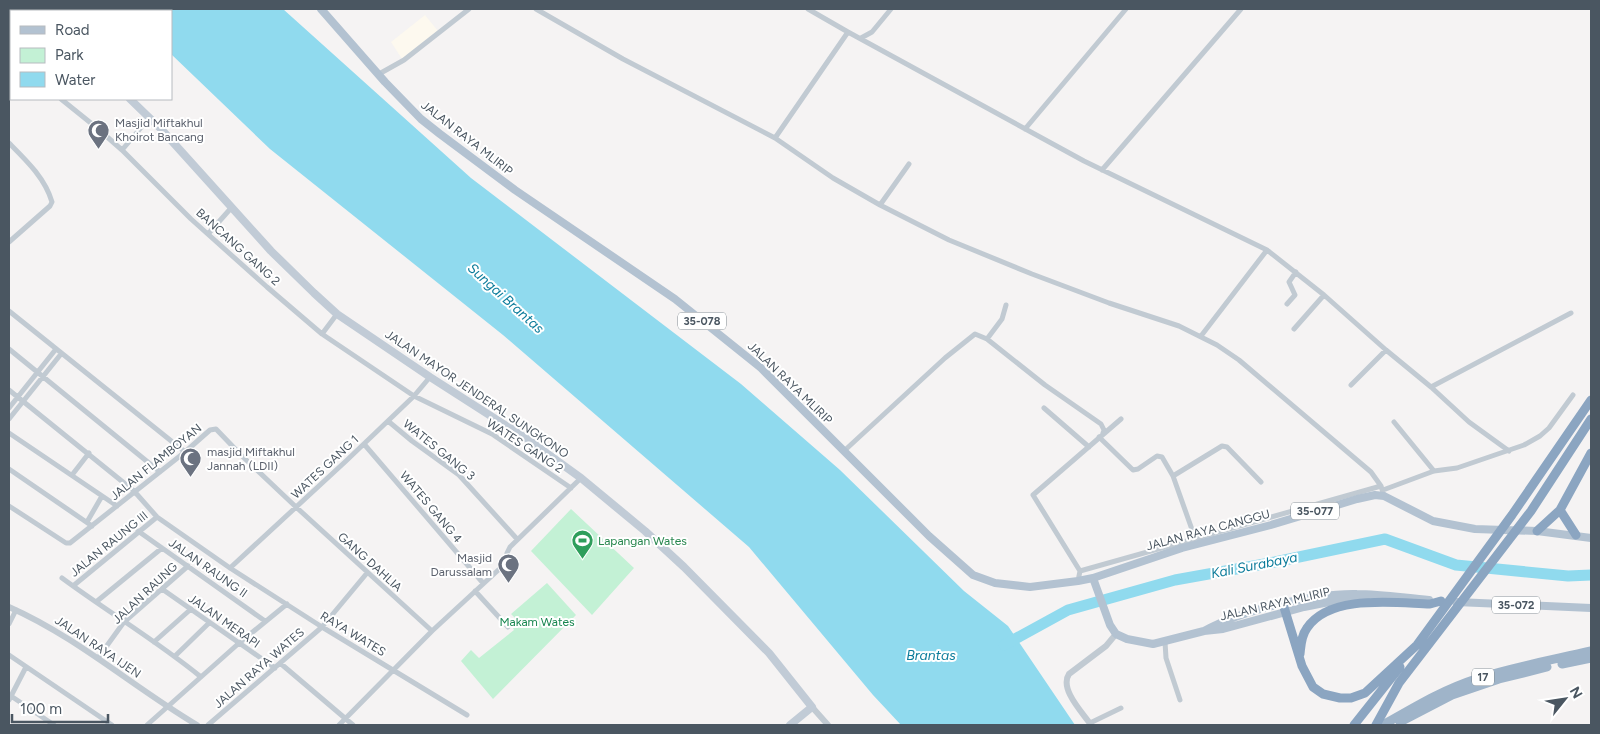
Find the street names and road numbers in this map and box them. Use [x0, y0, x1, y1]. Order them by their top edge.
street label: JALAN RAYA MLIRIP [419, 98, 516, 178]
street label: BANCANG GANG 2 [193, 206, 283, 288]
road number: 35-078 [678, 312, 726, 330]
street label: JALAN MAYOR JENDERAL SUNGKONO [383, 327, 571, 461]
street label: JALAN RAYA MLIRIP [745, 339, 835, 427]
street label: WATES GANG 2 [484, 416, 566, 476]
street label: WATES GANG 3 [400, 417, 478, 483]
street label: JALAN FLAMBOYAN [108, 421, 204, 503]
street label: WATES GANG 1 [289, 432, 361, 502]
street label: WATES GANG 4 [397, 468, 465, 546]
road number: 35-077 [1291, 502, 1339, 520]
street label: JALAN RAYA CANGGU [1145, 507, 1271, 553]
street label: JALAN RAUNG III [67, 508, 151, 580]
street label: GANG DAHLIA [335, 530, 405, 594]
street label: JALAN RAUNG II [166, 536, 250, 600]
street label: JALAN RAUNG [110, 559, 180, 627]
street label: JALAN RAYA MLIRIP [1219, 585, 1331, 623]
street label: JALAN MERAPI [186, 591, 262, 651]
road number: 35-072 [1492, 596, 1540, 614]
street label: RAYA WATES [318, 609, 388, 659]
street label: JALAN RAYA IJEN [52, 613, 144, 681]
street label: JALAN RAYA WATES [211, 625, 307, 711]
road number: 17 [1472, 669, 1494, 686]

